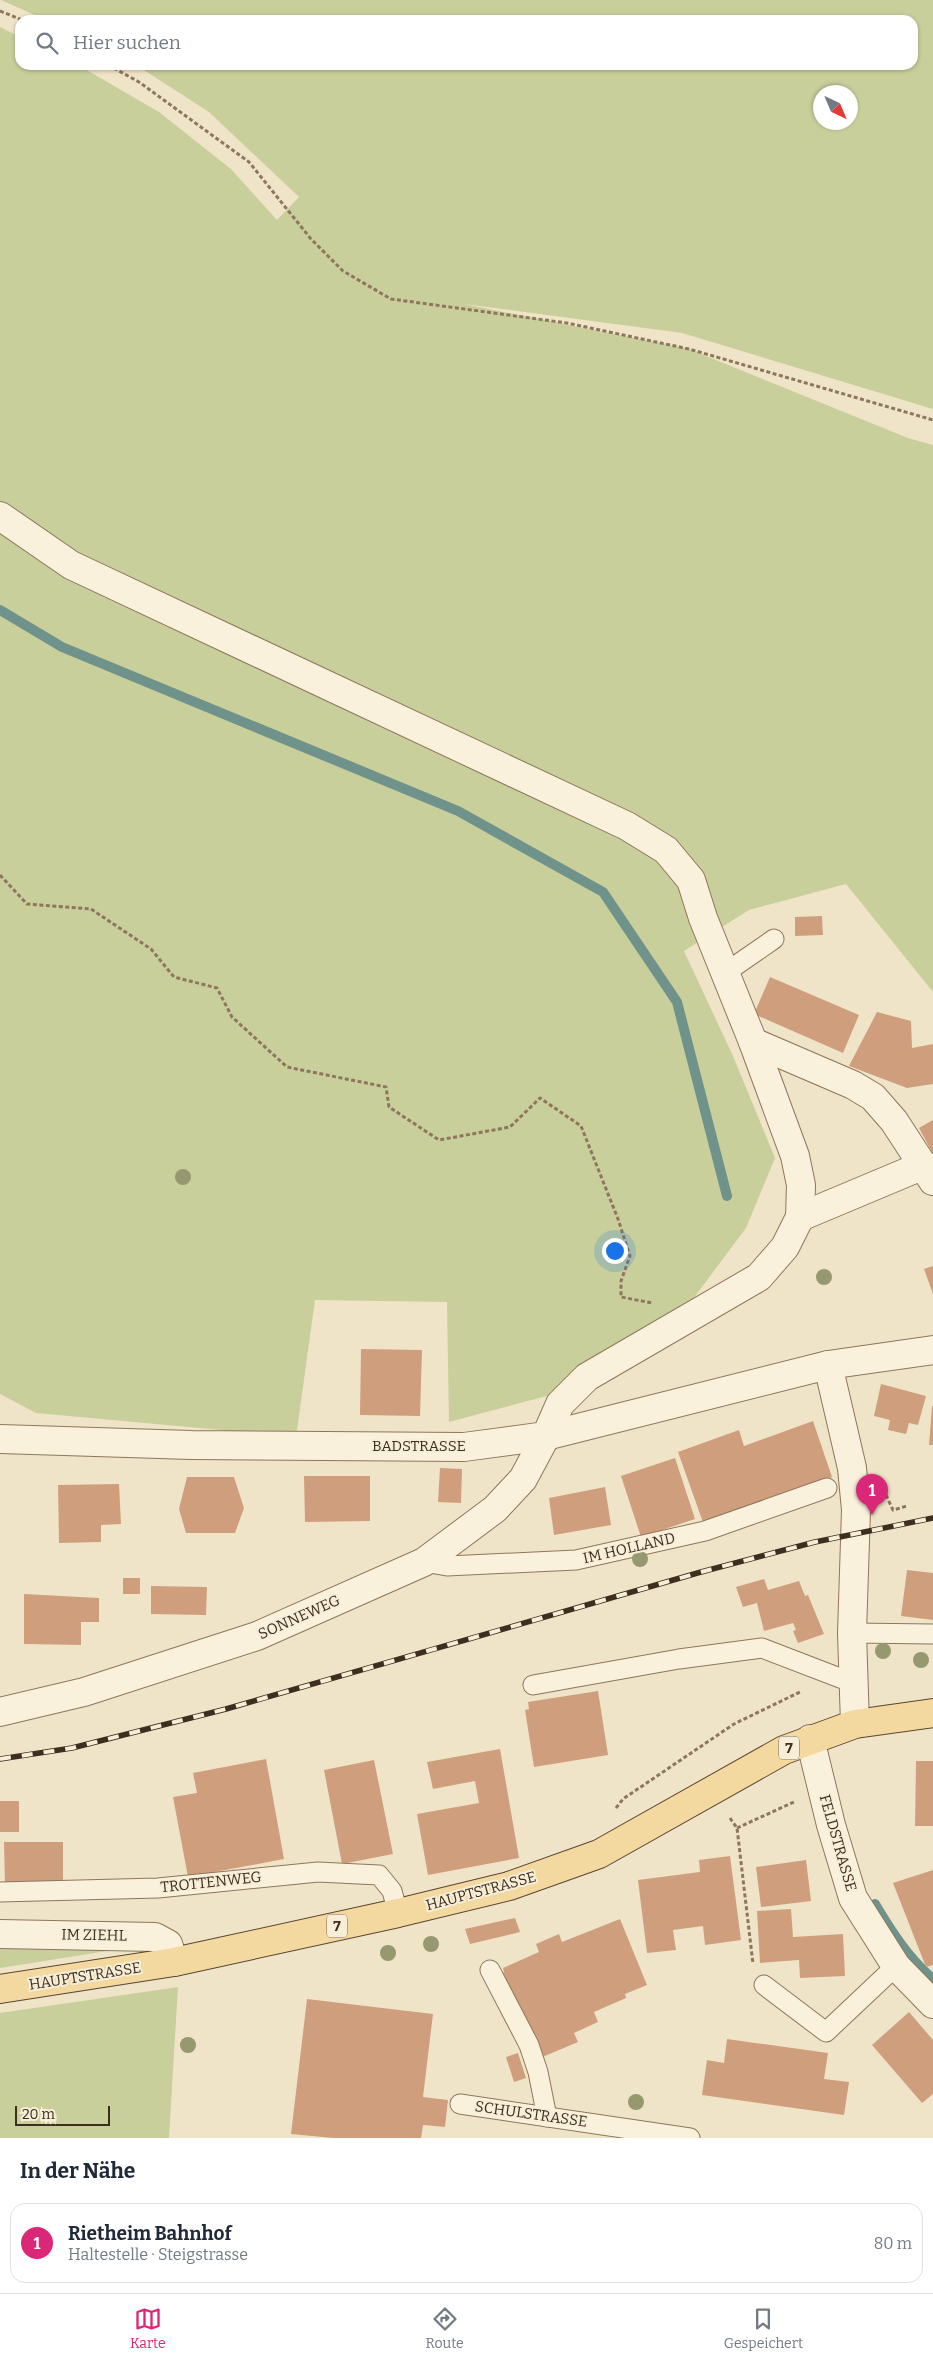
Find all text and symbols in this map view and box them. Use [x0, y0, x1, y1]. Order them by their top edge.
search box [15, 15, 918, 70]
icon: search [33, 29, 61, 57]
text: Hier suchen [73, 31, 181, 54]
north arrow [813, 85, 858, 130]
your location [602, 1238, 628, 1264]
street label: BADSTRASSE [372, 1437, 466, 1455]
pin: 1 [856, 1474, 888, 1515]
street label: IM HOLLAND [581, 1529, 677, 1567]
street label: SONNEWEG [255, 1591, 343, 1643]
road number: 7 [779, 1736, 799, 1760]
street label: FELDSTRASSE [816, 1792, 860, 1894]
street label: TROTTENWEG [160, 1868, 262, 1896]
street label: HAUPTSTRASSE [424, 1868, 538, 1914]
road number: 7 [327, 1914, 347, 1938]
street label: IM ZIEHL [61, 1925, 127, 1945]
street label: HAUPTSTRASSE [28, 1958, 142, 1994]
street label: SCHULSTRASSE [474, 2097, 588, 2131]
scale bar [15, 2103, 110, 2126]
text: 20 m [22, 2106, 55, 2123]
text: In der Nähe [20, 2158, 135, 2184]
text: Rietheim Bahnhof [68, 2222, 232, 2245]
text: 1 [34, 2234, 40, 2253]
text: 80 m [874, 2234, 912, 2253]
text: Haltestelle · Steigstrasse [68, 2245, 248, 2264]
tab: Karte [130, 2305, 166, 2352]
tab: Route [426, 2305, 464, 2352]
tab: Gespeichert [724, 2305, 803, 2352]

